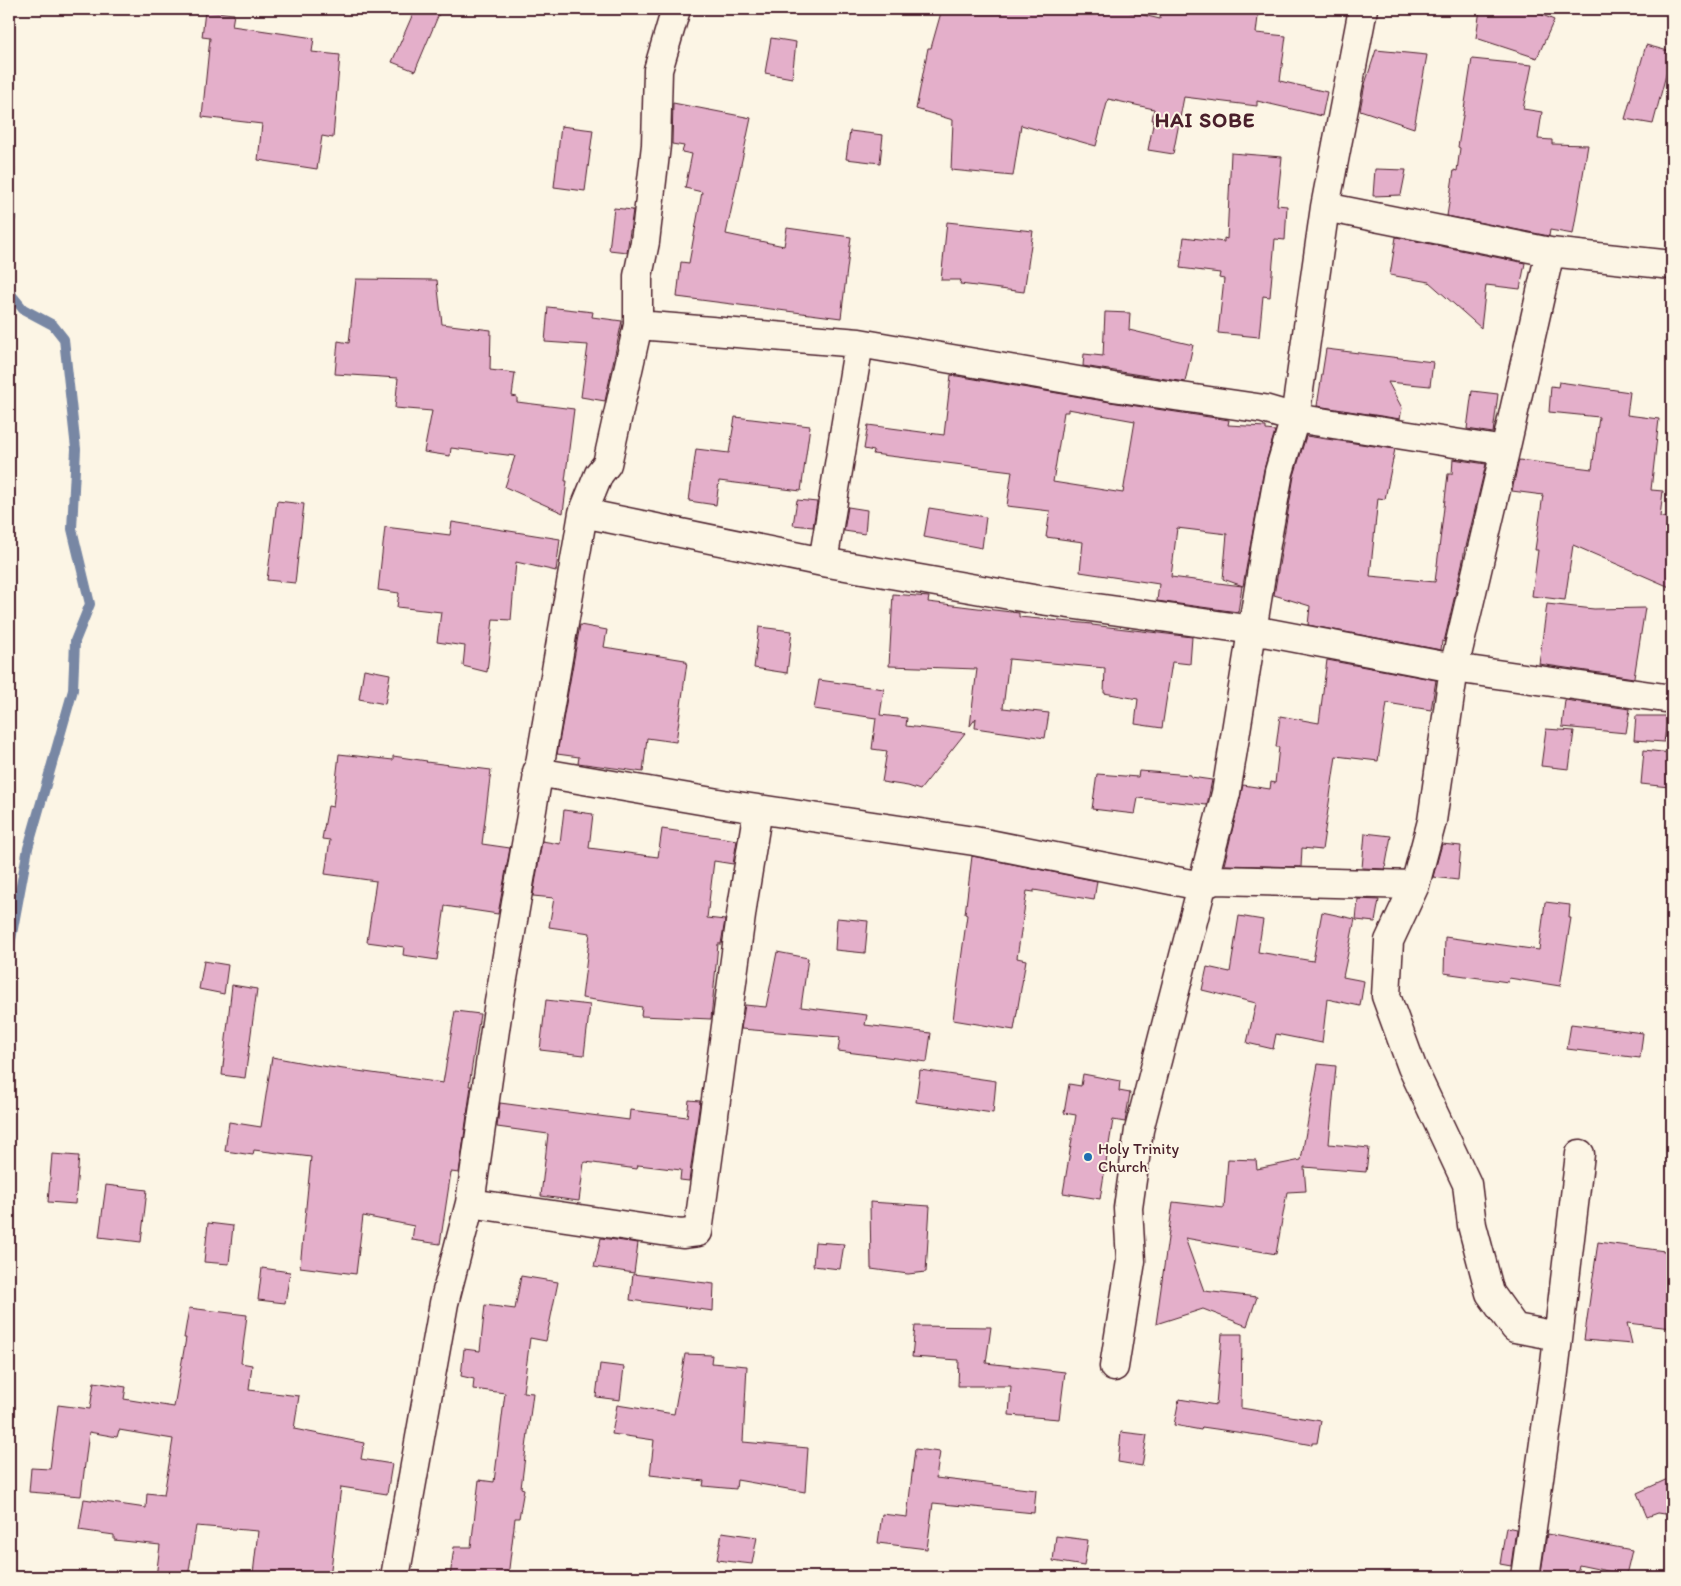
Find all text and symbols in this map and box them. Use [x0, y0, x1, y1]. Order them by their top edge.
district label: HAI SOBE [1155, 107, 1255, 132]
place label: Holy Trinity Church [1098, 1139, 1179, 1176]
marker: Holy Trinity Church [1082, 1151, 1094, 1163]

